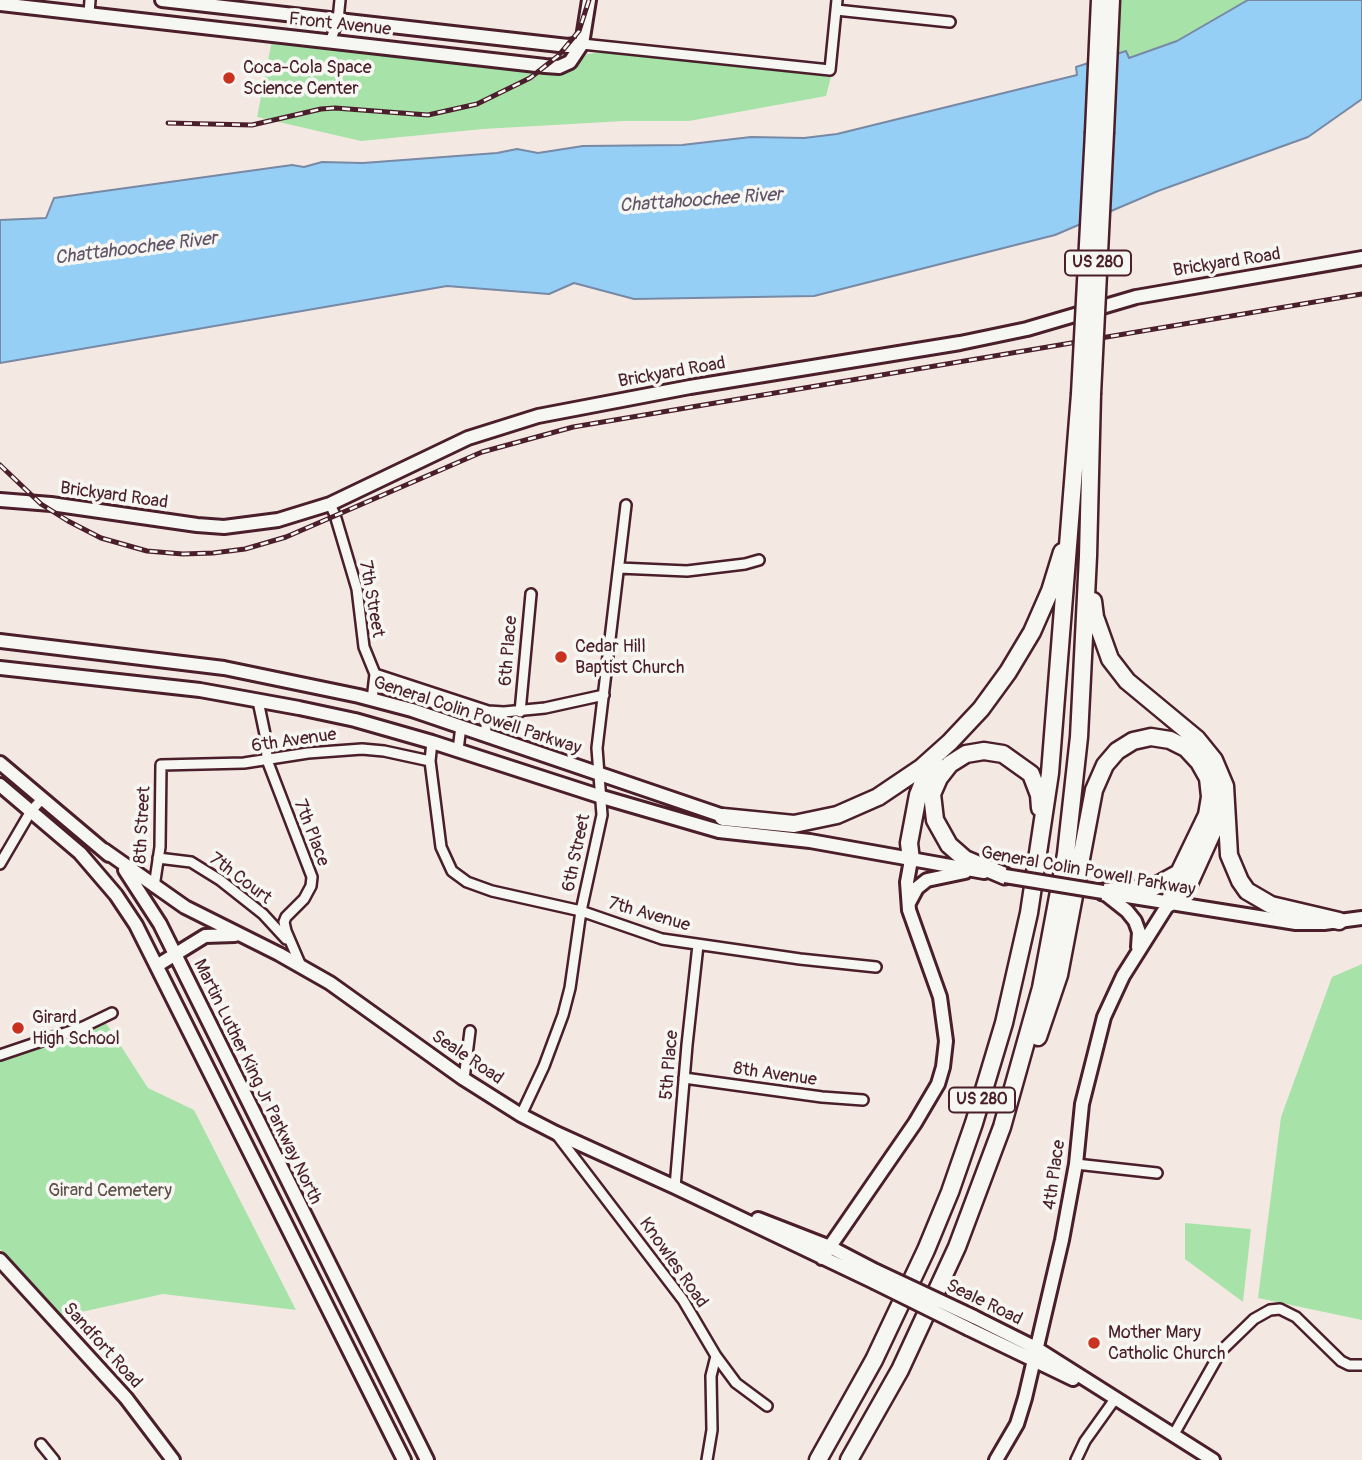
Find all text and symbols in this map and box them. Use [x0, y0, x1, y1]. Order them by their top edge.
street label: Front Avenue [288, 9, 392, 41]
place label: Coca-Cola Space Science Center [243, 57, 372, 100]
marker: Coca-Cola Space Science Center [221, 70, 237, 86]
water label: Chattahoochee River [619, 184, 783, 218]
water label: Chattahoochee River [54, 228, 218, 270]
street label: Brickyard Road [1172, 244, 1282, 282]
road number: US 280 [1065, 250, 1131, 276]
street label: Brickyard Road [617, 353, 727, 393]
street label: Brickyard Road [59, 478, 169, 514]
street label: 7th Street [354, 559, 388, 639]
street label: 6th Place [495, 615, 523, 687]
place label: Cedar Hill Baptist Church [575, 636, 684, 678]
marker: Cedar Hill Baptist Church [553, 649, 569, 665]
street label: General Colin Powell Parkway [370, 672, 584, 760]
street label: 6th Avenue [250, 724, 338, 758]
street label: 8th Street [130, 786, 156, 864]
street label: 7th Place [288, 797, 334, 869]
street label: 6th Street [558, 812, 596, 894]
street label: General Colin Powell Parkway [979, 842, 1197, 902]
street label: 7th Court [204, 849, 276, 909]
street label: 7th Avenue [605, 893, 693, 937]
street label: Martin Luther King Jr Parkway North [188, 956, 326, 1208]
place label: Girard High School [32, 1007, 120, 1050]
marker: Girard High School [10, 1020, 26, 1036]
street label: Seale Road [427, 1026, 507, 1090]
street label: 5th Place [656, 1029, 684, 1101]
street label: 8th Avenue [732, 1058, 818, 1092]
road number: US 280 [949, 1088, 1015, 1112]
street label: 4th Place [1039, 1139, 1071, 1211]
park label: Girard Cemetery [48, 1180, 172, 1202]
street label: Knowles Road [634, 1214, 712, 1312]
street label: Seale Road [942, 1275, 1026, 1331]
street label: Sandfort Road [58, 1299, 146, 1393]
place label: Mother Mary Catholic Church [1108, 1322, 1225, 1364]
marker: Mother Mary Catholic Church [1086, 1335, 1102, 1351]

